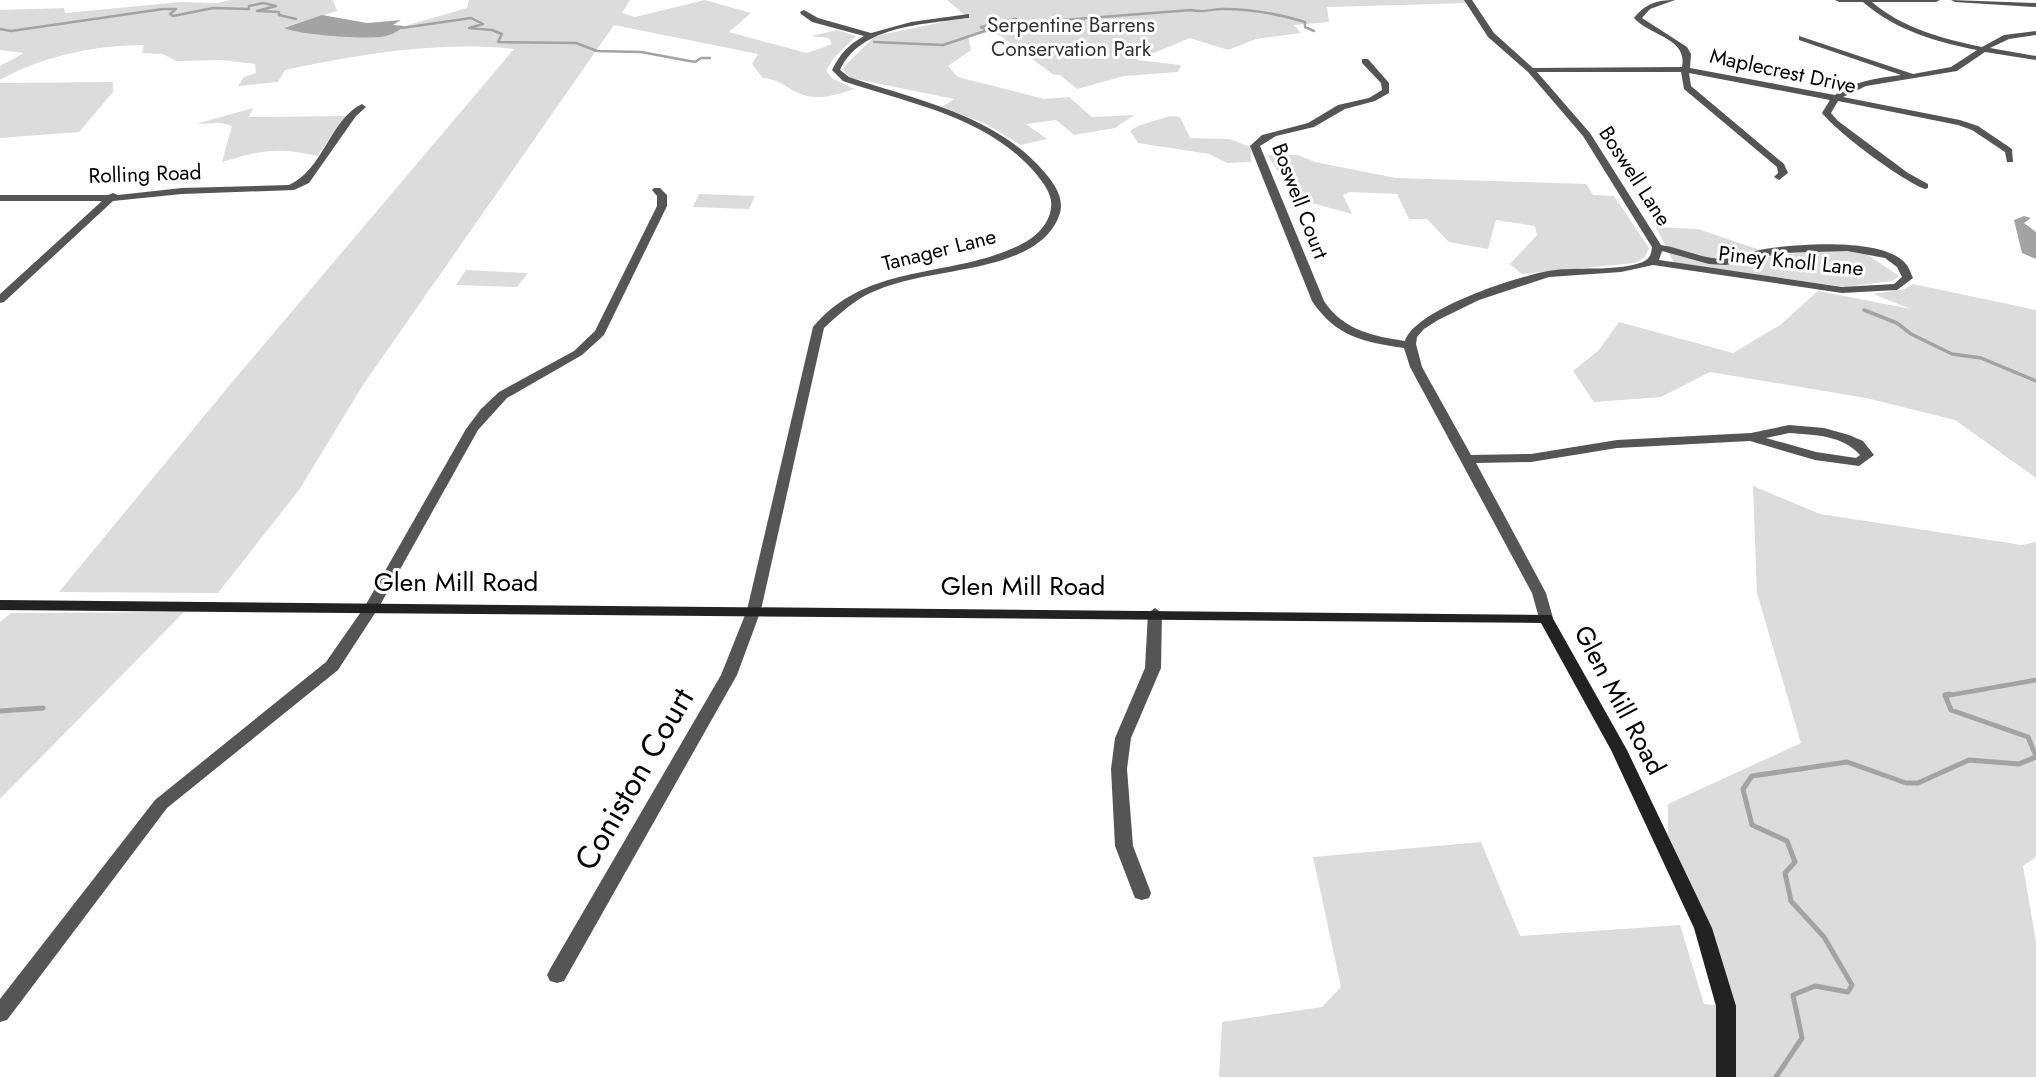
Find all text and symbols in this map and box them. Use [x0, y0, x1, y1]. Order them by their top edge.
park label: Serpentine Barrens Conservation Park [987, 10, 1155, 64]
street label: Maplecrest Drive [1707, 41, 1859, 101]
street label: Boswell Lane [1591, 120, 1679, 232]
street label: Boswell Court [1264, 139, 1336, 263]
street label: Rolling Road [88, 157, 202, 191]
street label: Tanager Lane [879, 221, 999, 279]
street label: Piney Knoll Lane [1717, 238, 1865, 284]
street label: Glen Mill Road [374, 563, 538, 601]
street label: Glen Mill Road [941, 567, 1105, 605]
street label: Glen Mill Road [1565, 618, 1675, 782]
street label: Coniston Court [563, 679, 705, 879]

